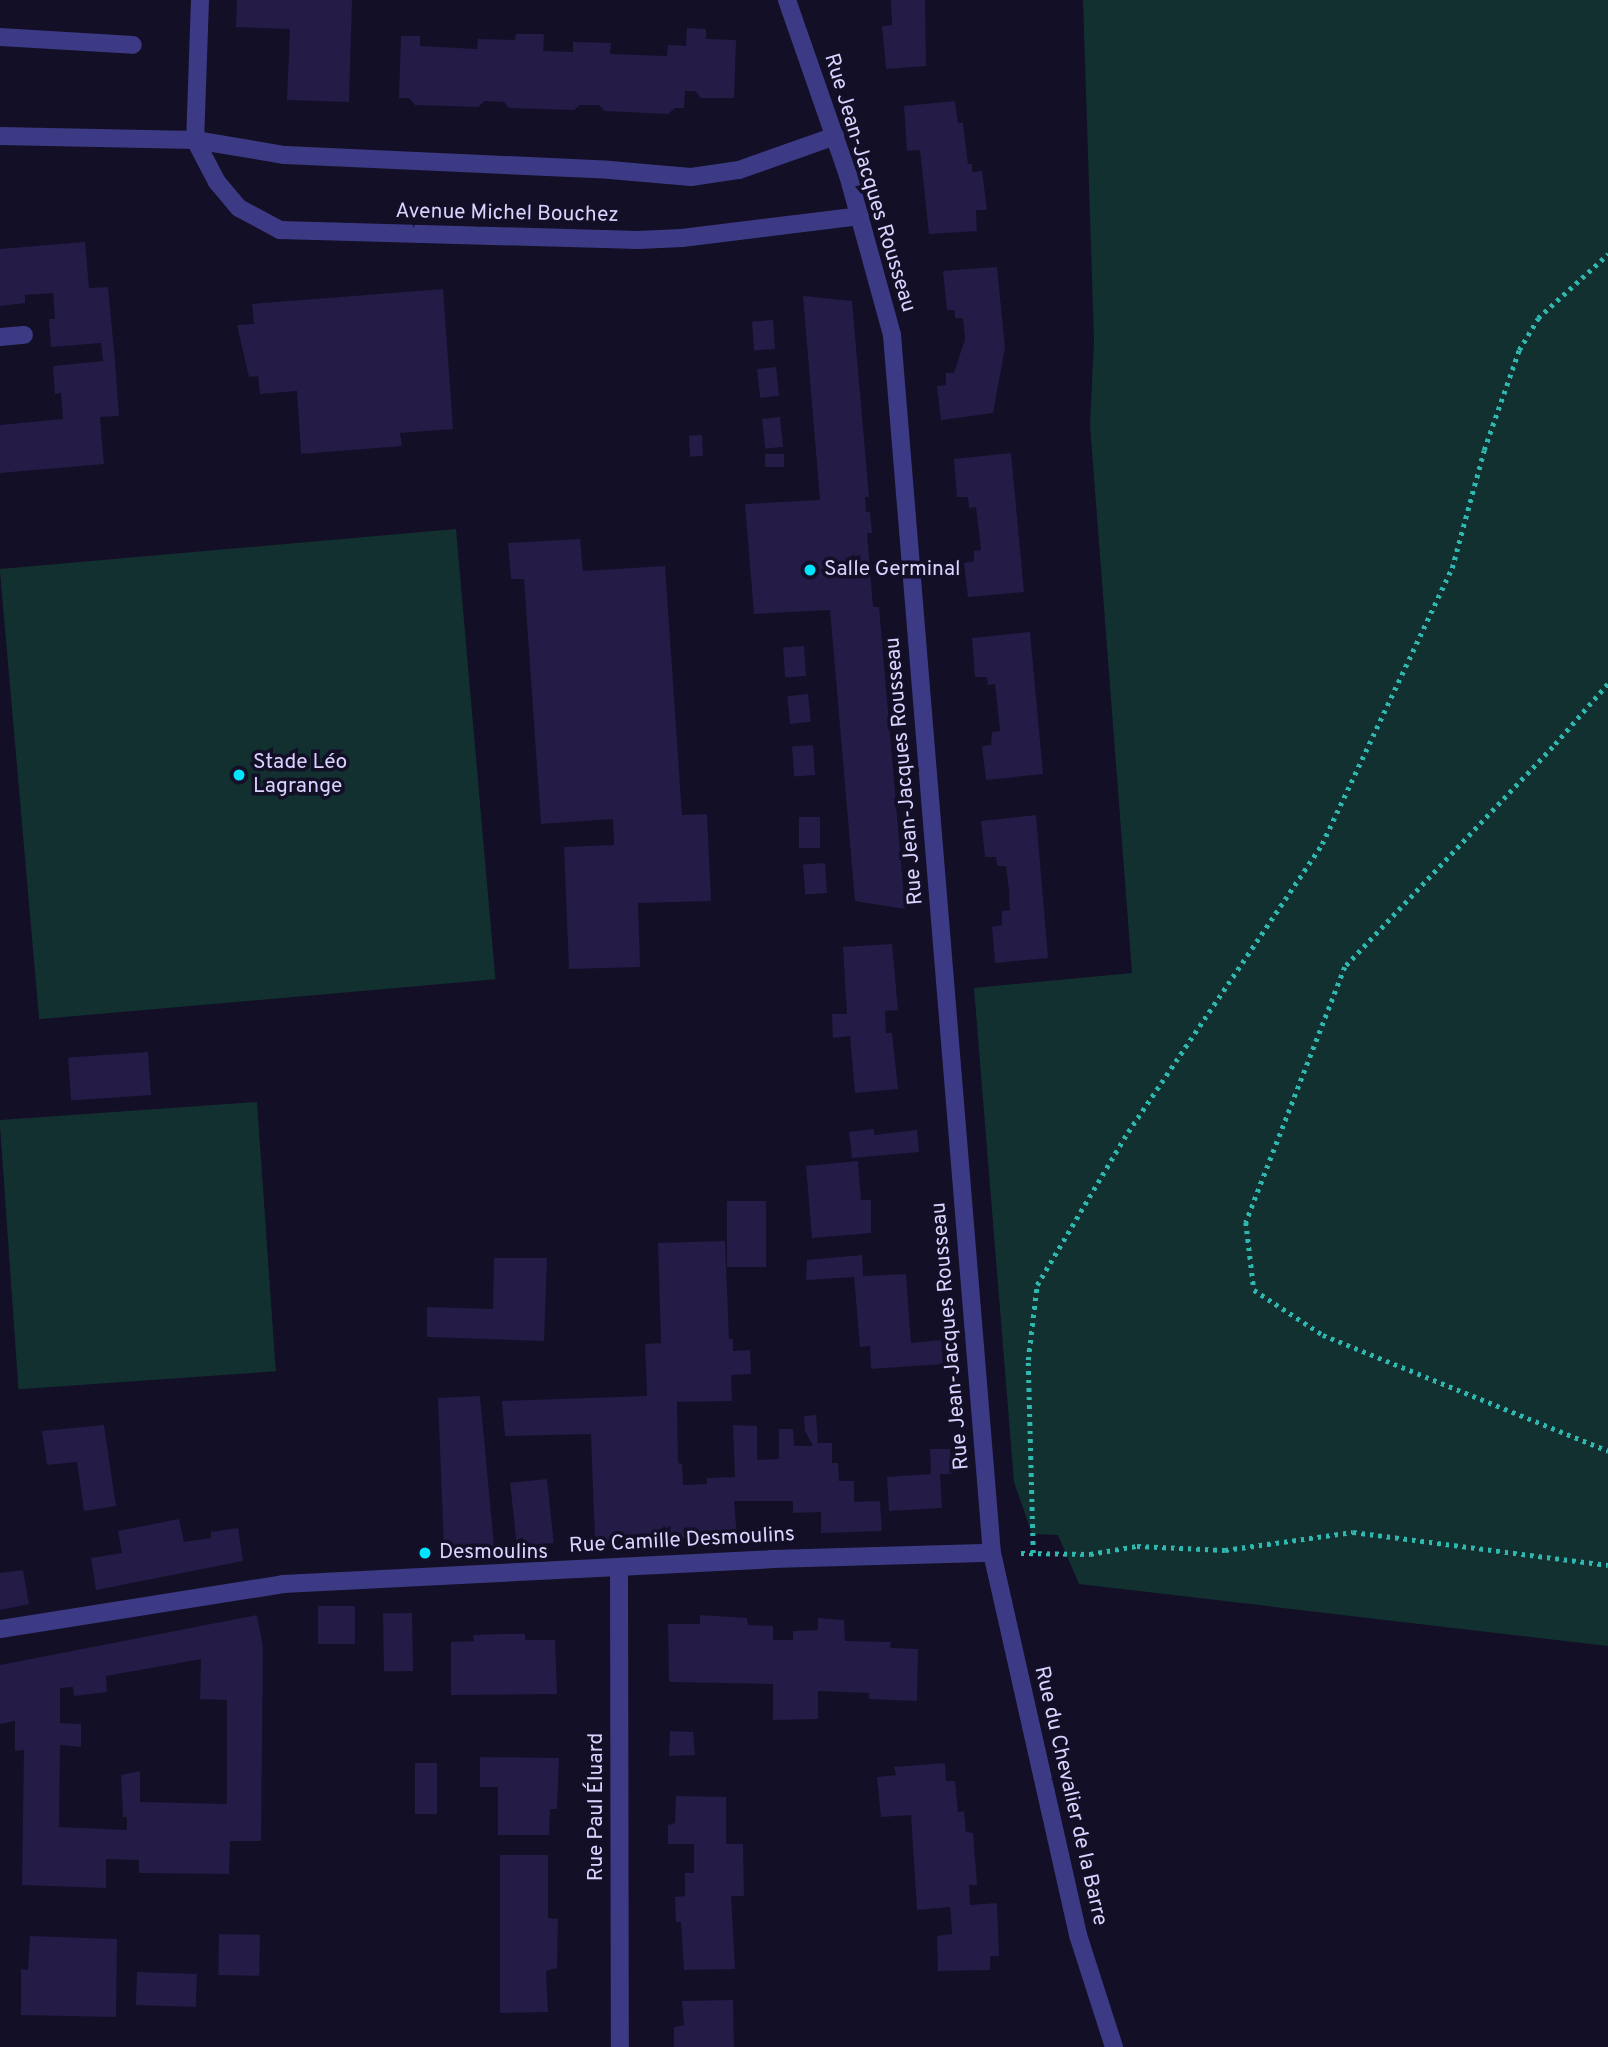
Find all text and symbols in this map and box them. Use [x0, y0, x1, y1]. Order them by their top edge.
street label: Rue Jean-Jacques Rousseau [818, 51, 920, 315]
street label: Avenue Michel Bouchez [395, 199, 619, 229]
place label: Salle Germinal [824, 557, 960, 583]
marker: Salle Germinal [802, 562, 818, 578]
street label: Rue Jean-Jacques Rousseau [881, 636, 929, 906]
place label: Stade Léo Lagrange [253, 750, 347, 800]
marker: Stade Léo Lagrange [231, 767, 247, 783]
street label: Rue Jean-Jacques Rousseau [927, 1201, 975, 1471]
street label: Rue Camille Desmoulins [568, 1523, 796, 1559]
place label: Desmoulins [439, 1540, 548, 1566]
marker: Desmoulins [417, 1545, 433, 1561]
street label: Rue du Chevalier de la Barre [1028, 1664, 1112, 1928]
street label: Rue Paul Éluard [584, 1733, 610, 1881]

